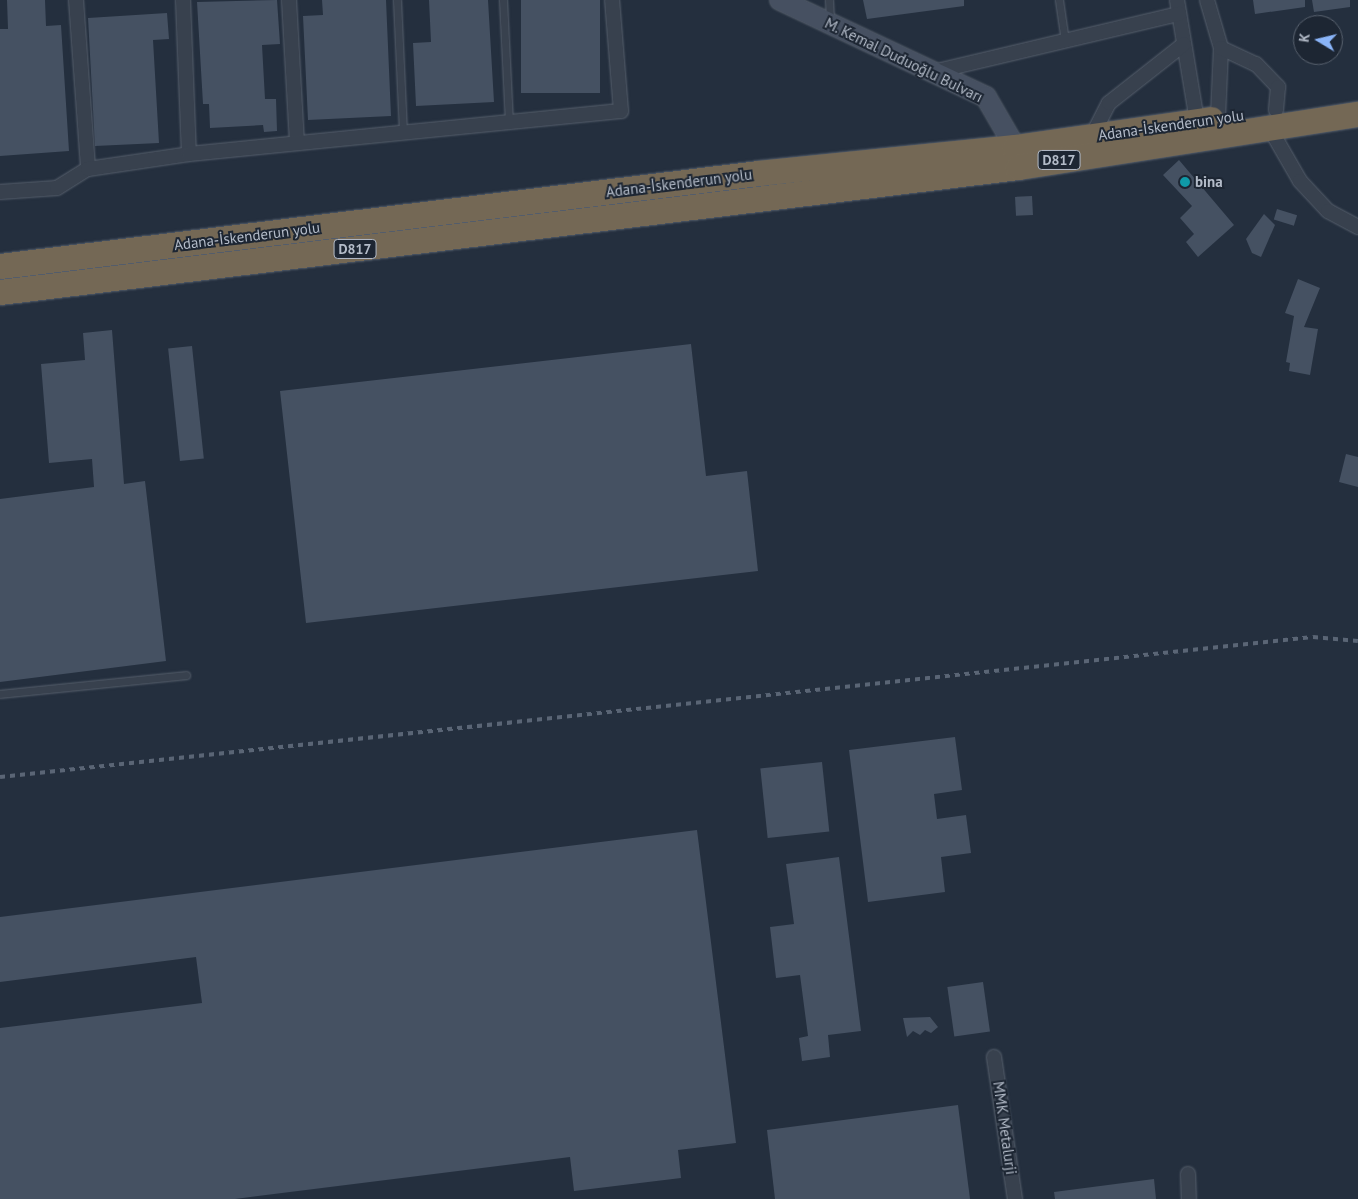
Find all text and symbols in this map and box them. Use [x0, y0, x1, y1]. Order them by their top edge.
street label: M. Kemal Duduoğlu Bulvarı [822, 14, 986, 106]
north arrow [1293, 15, 1343, 65]
text: K [1295, 32, 1314, 44]
street label: Adana-İskenderun yolu [1097, 106, 1245, 144]
road number: D817 [1036, 148, 1082, 172]
street label: Adana-İskenderun yolu [605, 165, 753, 201]
place label: bina [1195, 173, 1223, 191]
marker: bina [1179, 176, 1191, 188]
street label: Adana-İskenderun yolu [173, 218, 321, 254]
road number: D817 [332, 238, 378, 260]
street label: MMK Metalurji [990, 1080, 1020, 1176]

